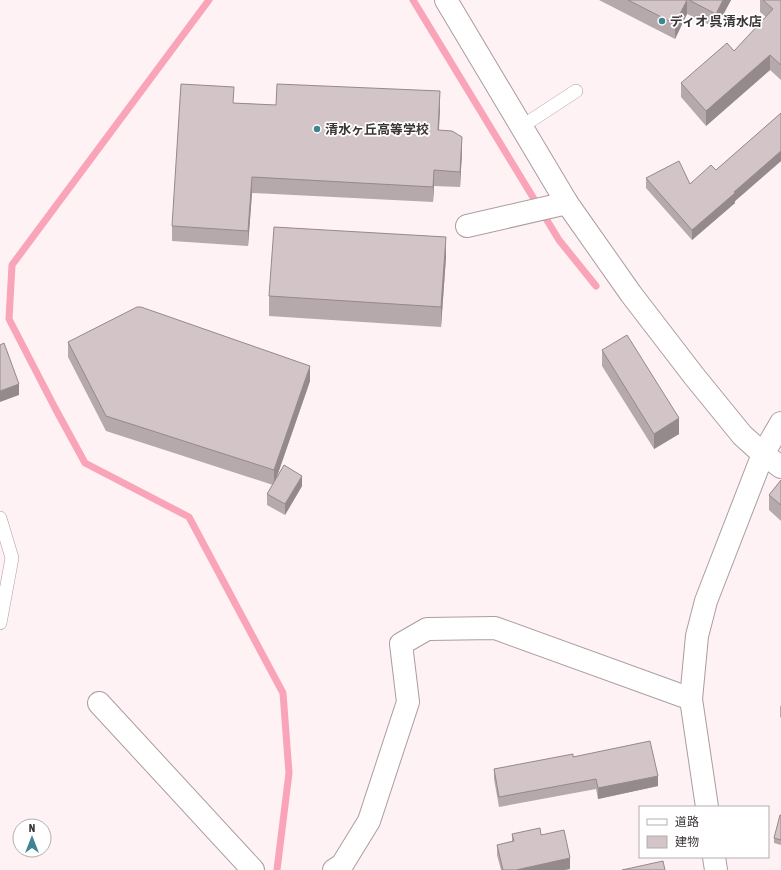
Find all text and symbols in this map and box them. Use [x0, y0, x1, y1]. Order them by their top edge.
place label: ディオ 呉清水店 [670, 14, 762, 29]
marker: ディオ 呉清水店 [657, 16, 667, 26]
place label: 清水ヶ丘高等学校 [325, 122, 429, 137]
marker: 清水ヶ丘高等学校 [312, 124, 322, 134]
legend [639, 806, 769, 858]
text: 道路 [675, 815, 699, 829]
north arrow [12, 818, 52, 858]
text: N [29, 822, 35, 834]
text: 建物 [675, 835, 699, 849]

